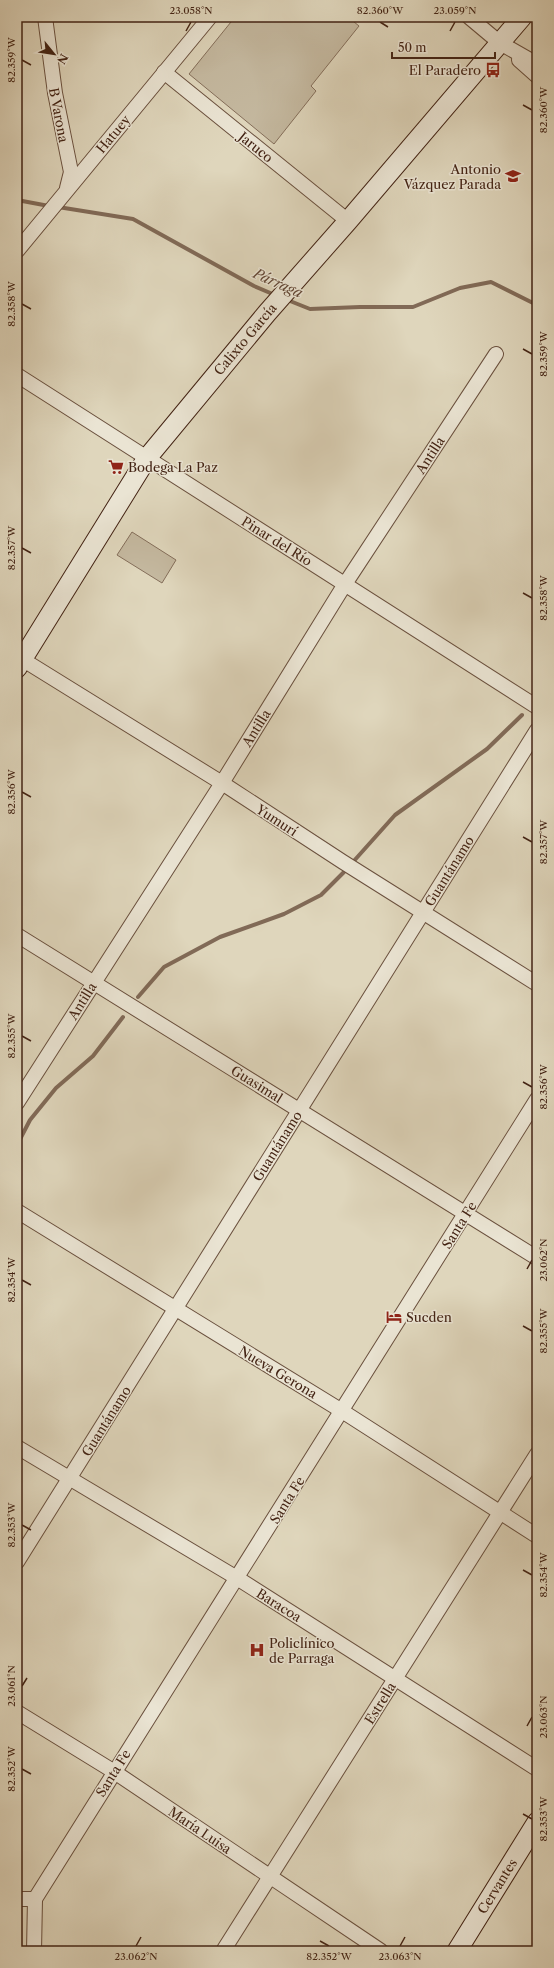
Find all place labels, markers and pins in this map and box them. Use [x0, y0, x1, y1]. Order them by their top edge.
bus stop icon: El Paradero [484, 61, 502, 79]
place label: El Paradero [409, 62, 481, 78]
place label: Antonio Vázquez Parada [403, 161, 501, 192]
school or university icon: Antonio Vázquez Parada [504, 167, 522, 185]
supermarket icon: Bodega La Paz [107, 458, 125, 476]
place label: Bodega La Paz [128, 459, 218, 475]
hotel icon: Sucden [385, 1308, 403, 1326]
place label: Sucden [406, 1309, 452, 1325]
place label: Policlínico de Parraga [269, 1635, 335, 1666]
hospital icon: Policlínico de Parraga [248, 1641, 266, 1659]

